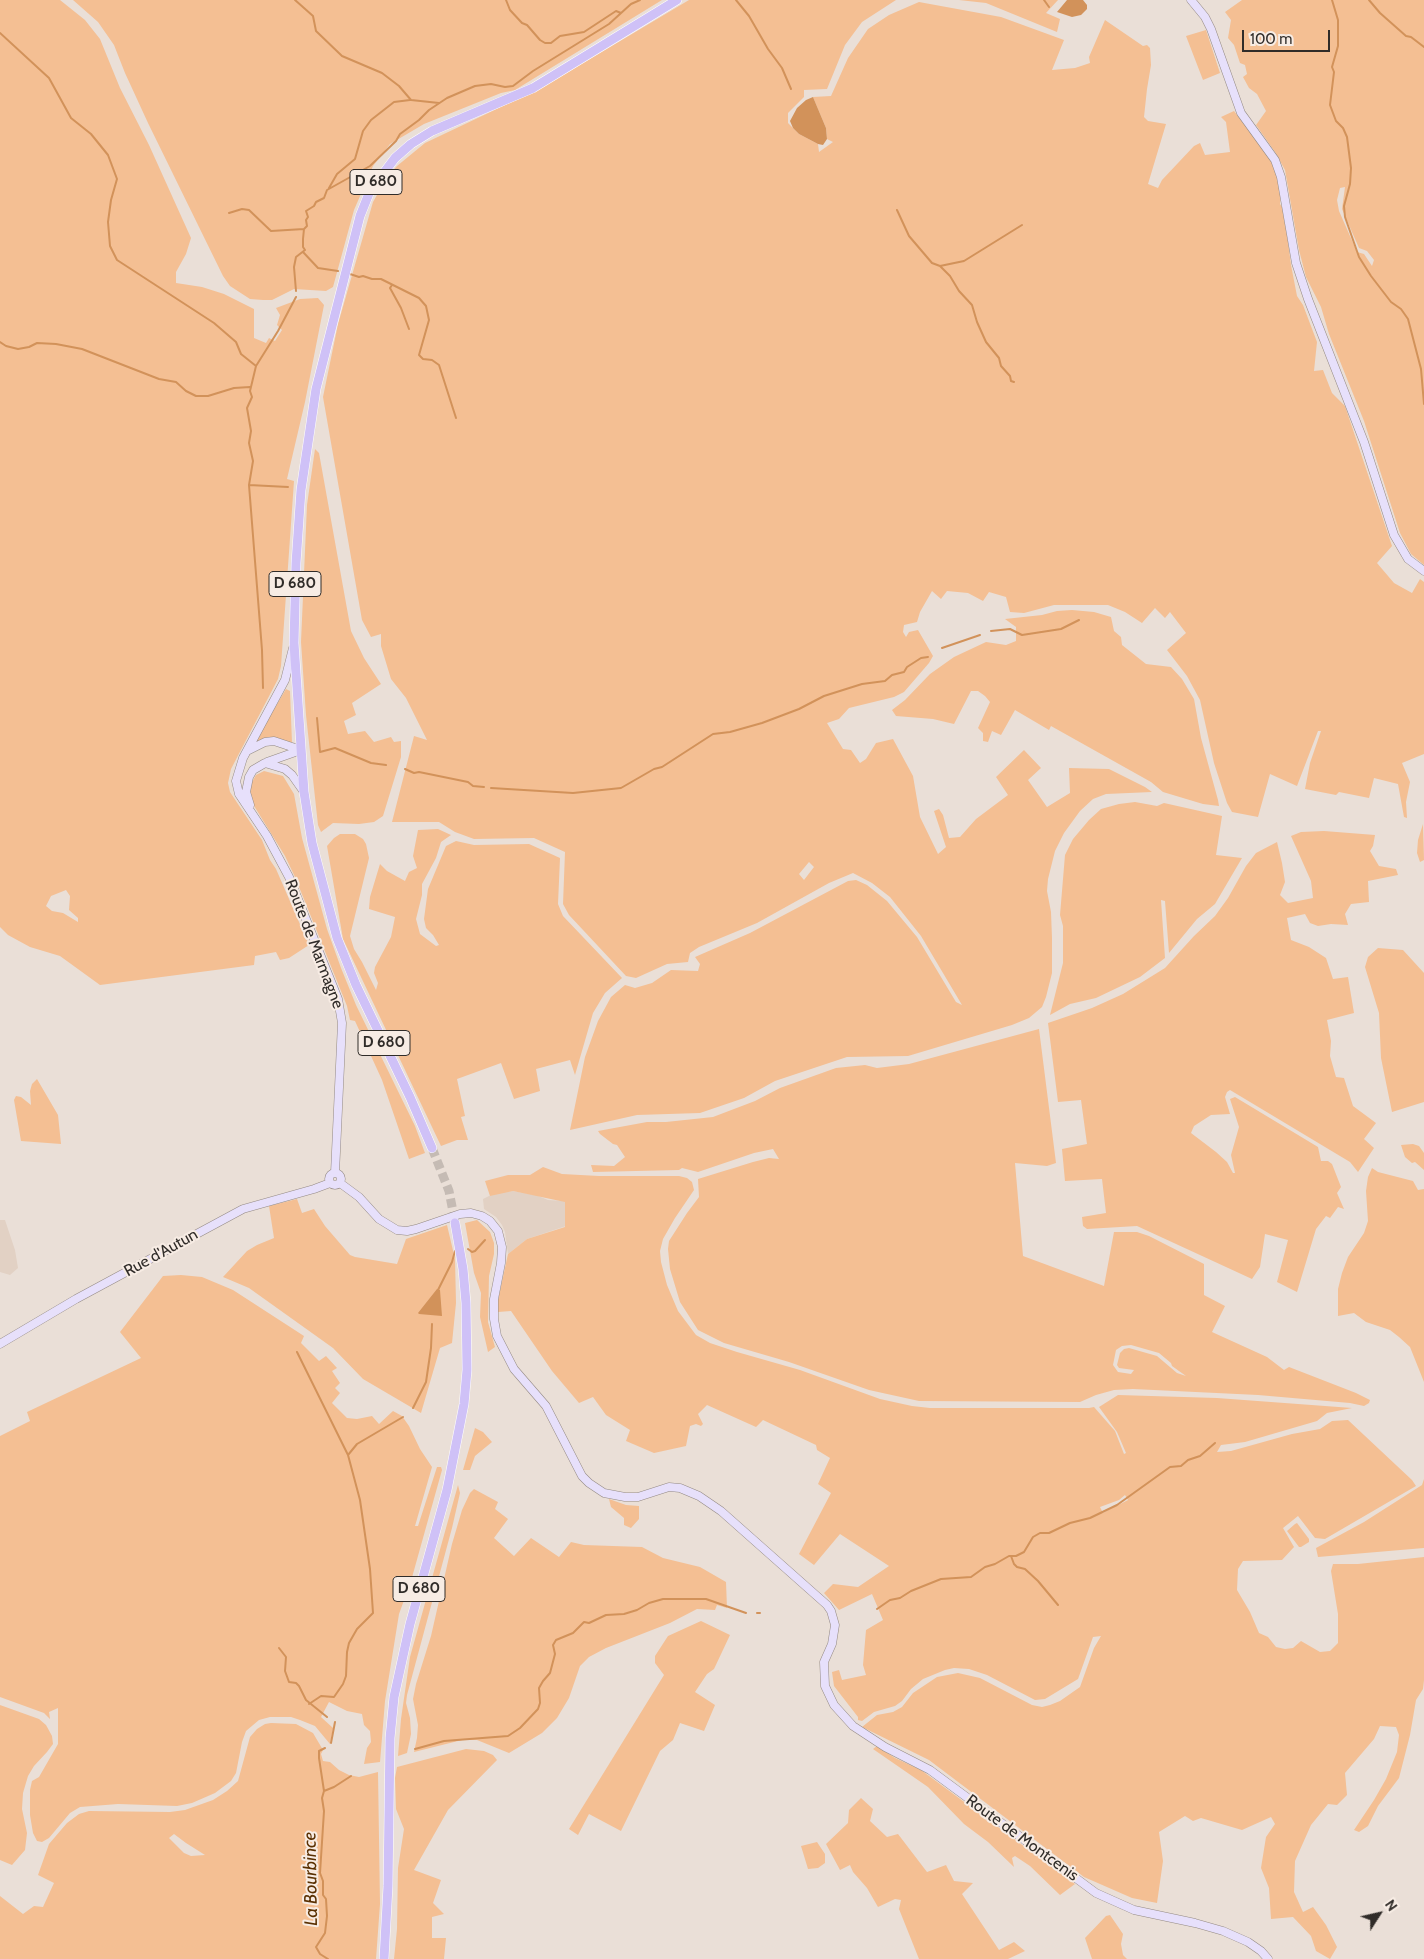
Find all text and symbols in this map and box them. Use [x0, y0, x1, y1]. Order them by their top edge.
scale bar [1244, 20, 1332, 52]
text: 100 m [1250, 30, 1292, 48]
road number: D 680 [350, 170, 402, 194]
road number: D 680 [269, 572, 321, 596]
street label: Route de Marmagne [281, 877, 347, 1011]
road number: D 680 [358, 1030, 410, 1056]
street label: Rue d'Autun [121, 1225, 201, 1281]
road number: D 680 [393, 1576, 445, 1602]
street label: Route de Montcenis [962, 1791, 1082, 1885]
water label: La Bourbince [299, 1832, 323, 1926]
north arrow [1354, 1889, 1404, 1939]
text: N [1381, 1896, 1402, 1915]

